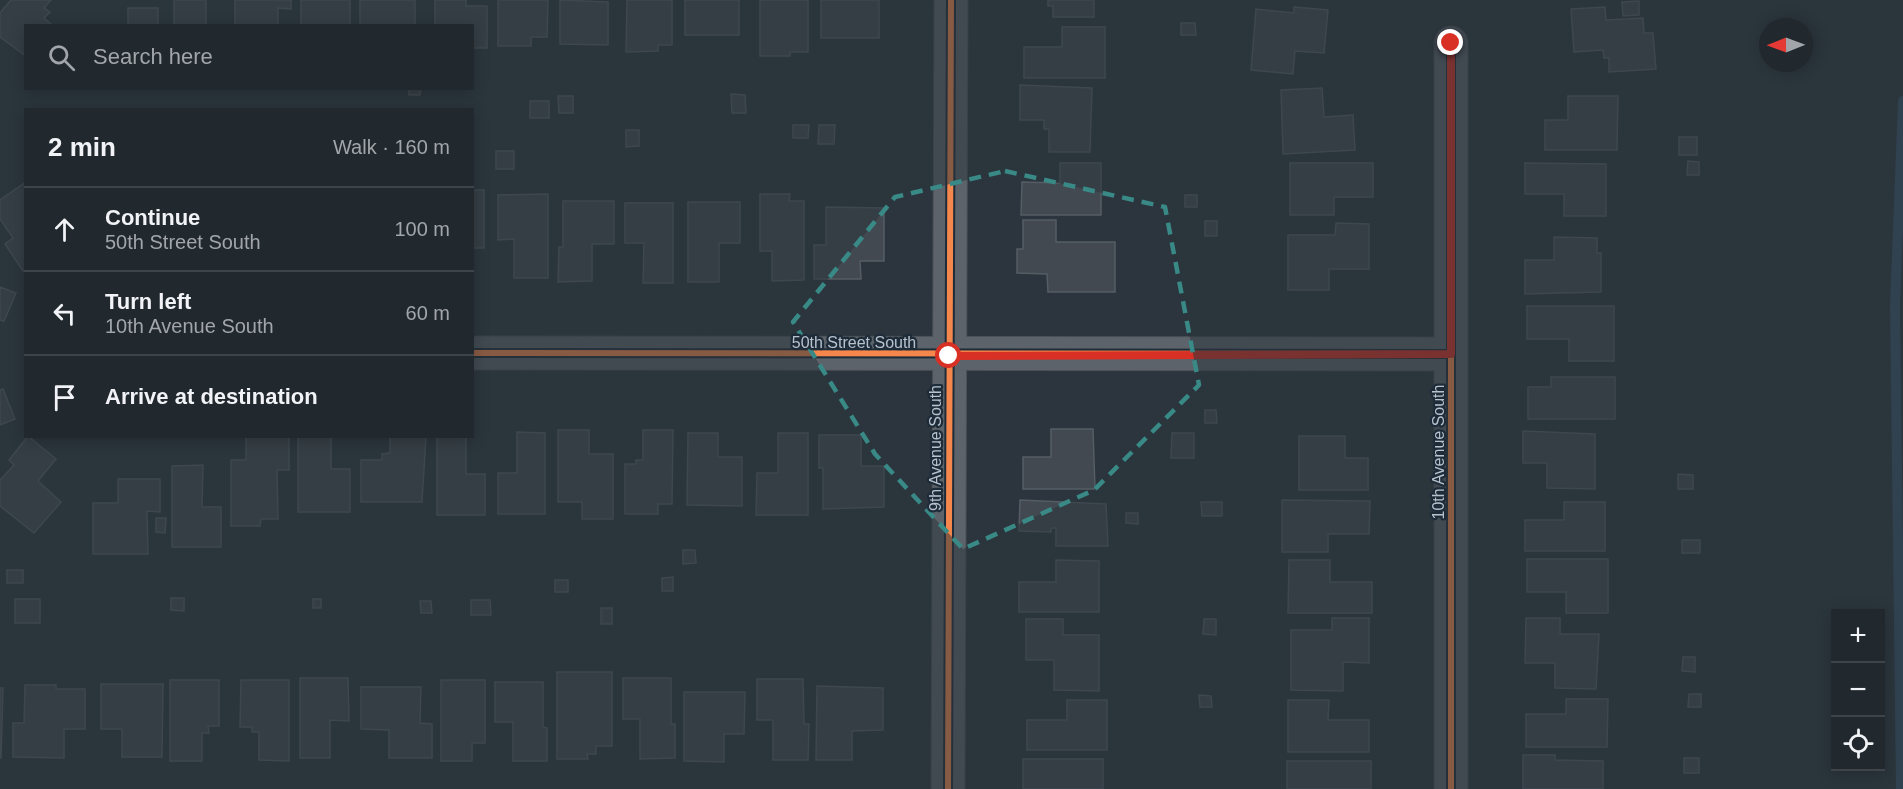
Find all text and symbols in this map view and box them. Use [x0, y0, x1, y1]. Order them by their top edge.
north arrow [1759, 18, 1813, 72]
search box [24, 24, 474, 90]
route end [1437, 29, 1463, 55]
icon: search [45, 41, 78, 74]
text: Search here [93, 44, 213, 69]
text: 2 min [48, 132, 116, 162]
text: Walk · 160 m [333, 136, 450, 158]
text: Continue [105, 205, 200, 230]
icon: ahead [48, 213, 81, 246]
text: 100 m [394, 218, 450, 240]
text: 50th Street South [105, 231, 261, 253]
text: Turn left [105, 289, 191, 314]
icon: left [48, 297, 81, 330]
text: 60 m [406, 302, 450, 324]
text: 10th Avenue South [105, 315, 274, 337]
street label: 50th Street South [792, 334, 916, 351]
route start [935, 342, 961, 368]
icon: arrive [48, 381, 81, 414]
text: Arrive at destination [105, 384, 318, 409]
street label: 9th Avenue South [927, 385, 944, 511]
street label: 10th Avenue South [1430, 385, 1447, 519]
map controls [1831, 609, 1885, 771]
button: + [1831, 609, 1885, 663]
button: − [1831, 663, 1885, 717]
button: locate [1831, 717, 1885, 771]

